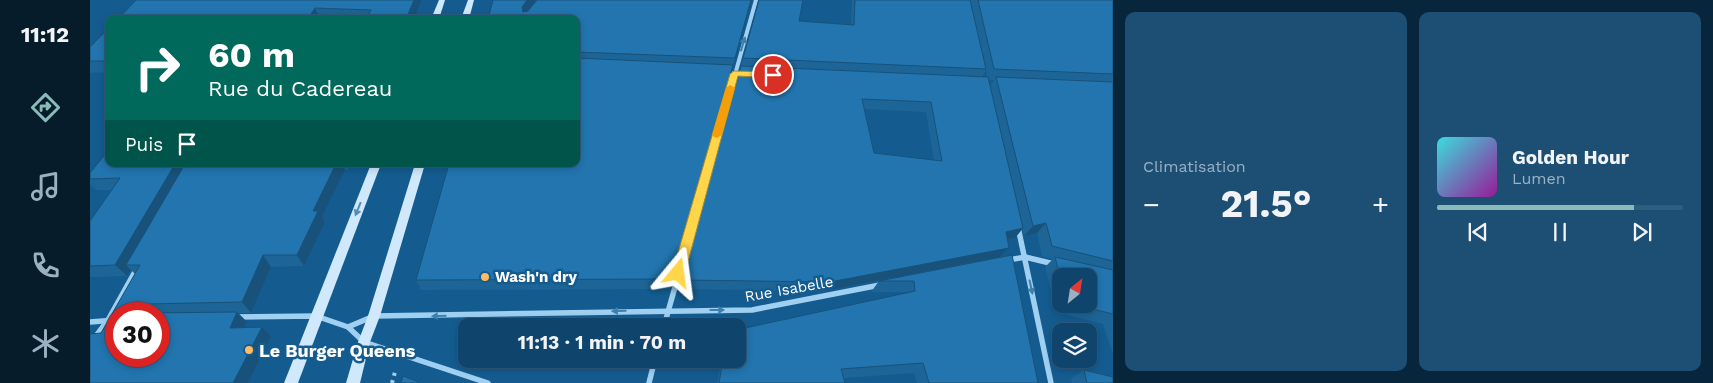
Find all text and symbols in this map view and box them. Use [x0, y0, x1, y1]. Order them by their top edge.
text: 11:12 [21, 22, 69, 47]
text: 60 m [208, 34, 295, 76]
icon: right [125, 35, 190, 100]
one-way arrow [740, 36, 748, 51]
pin [752, 54, 794, 96]
icon: arrive [759, 61, 787, 89]
text: Rue du Cadereau [208, 76, 392, 101]
icon: directions [28, 90, 63, 125]
icon: arrive [173, 130, 201, 158]
text: Puis [125, 133, 163, 156]
text: Golden Hour [1512, 146, 1629, 169]
text: Climatisation [1143, 157, 1246, 176]
icon: music [28, 169, 63, 204]
text: Lumen [1512, 169, 1566, 188]
text: 21.5° [1220, 182, 1312, 226]
text: − [1143, 188, 1160, 221]
text: + [1372, 188, 1389, 221]
one-way arrow [354, 202, 362, 216]
icon: previous [1464, 218, 1492, 246]
icon: pause [1546, 218, 1574, 246]
icon: next [1628, 218, 1656, 246]
position arrow [651, 246, 703, 298]
icon: phone [28, 248, 63, 283]
place label: Wash'n dry [495, 268, 577, 286]
north arrow [1052, 268, 1098, 312]
map controls [1052, 268, 1097, 368]
marker: Wash'n dry [479, 271, 491, 283]
street label: Rue Isabelle [743, 272, 835, 306]
one-way arrow [1027, 279, 1035, 294]
speed limit sign: 30 [105, 302, 170, 367]
one-way arrow [709, 306, 725, 314]
one-way arrow [611, 307, 627, 315]
one-way arrow [431, 312, 447, 320]
button: layers [1052, 323, 1097, 368]
icon: climate [28, 326, 63, 361]
text: 11:13 · 1 min · 70 m [518, 331, 686, 354]
place label: Le Burger Queens [259, 340, 416, 361]
marker: Le Burger Queens [243, 344, 255, 356]

